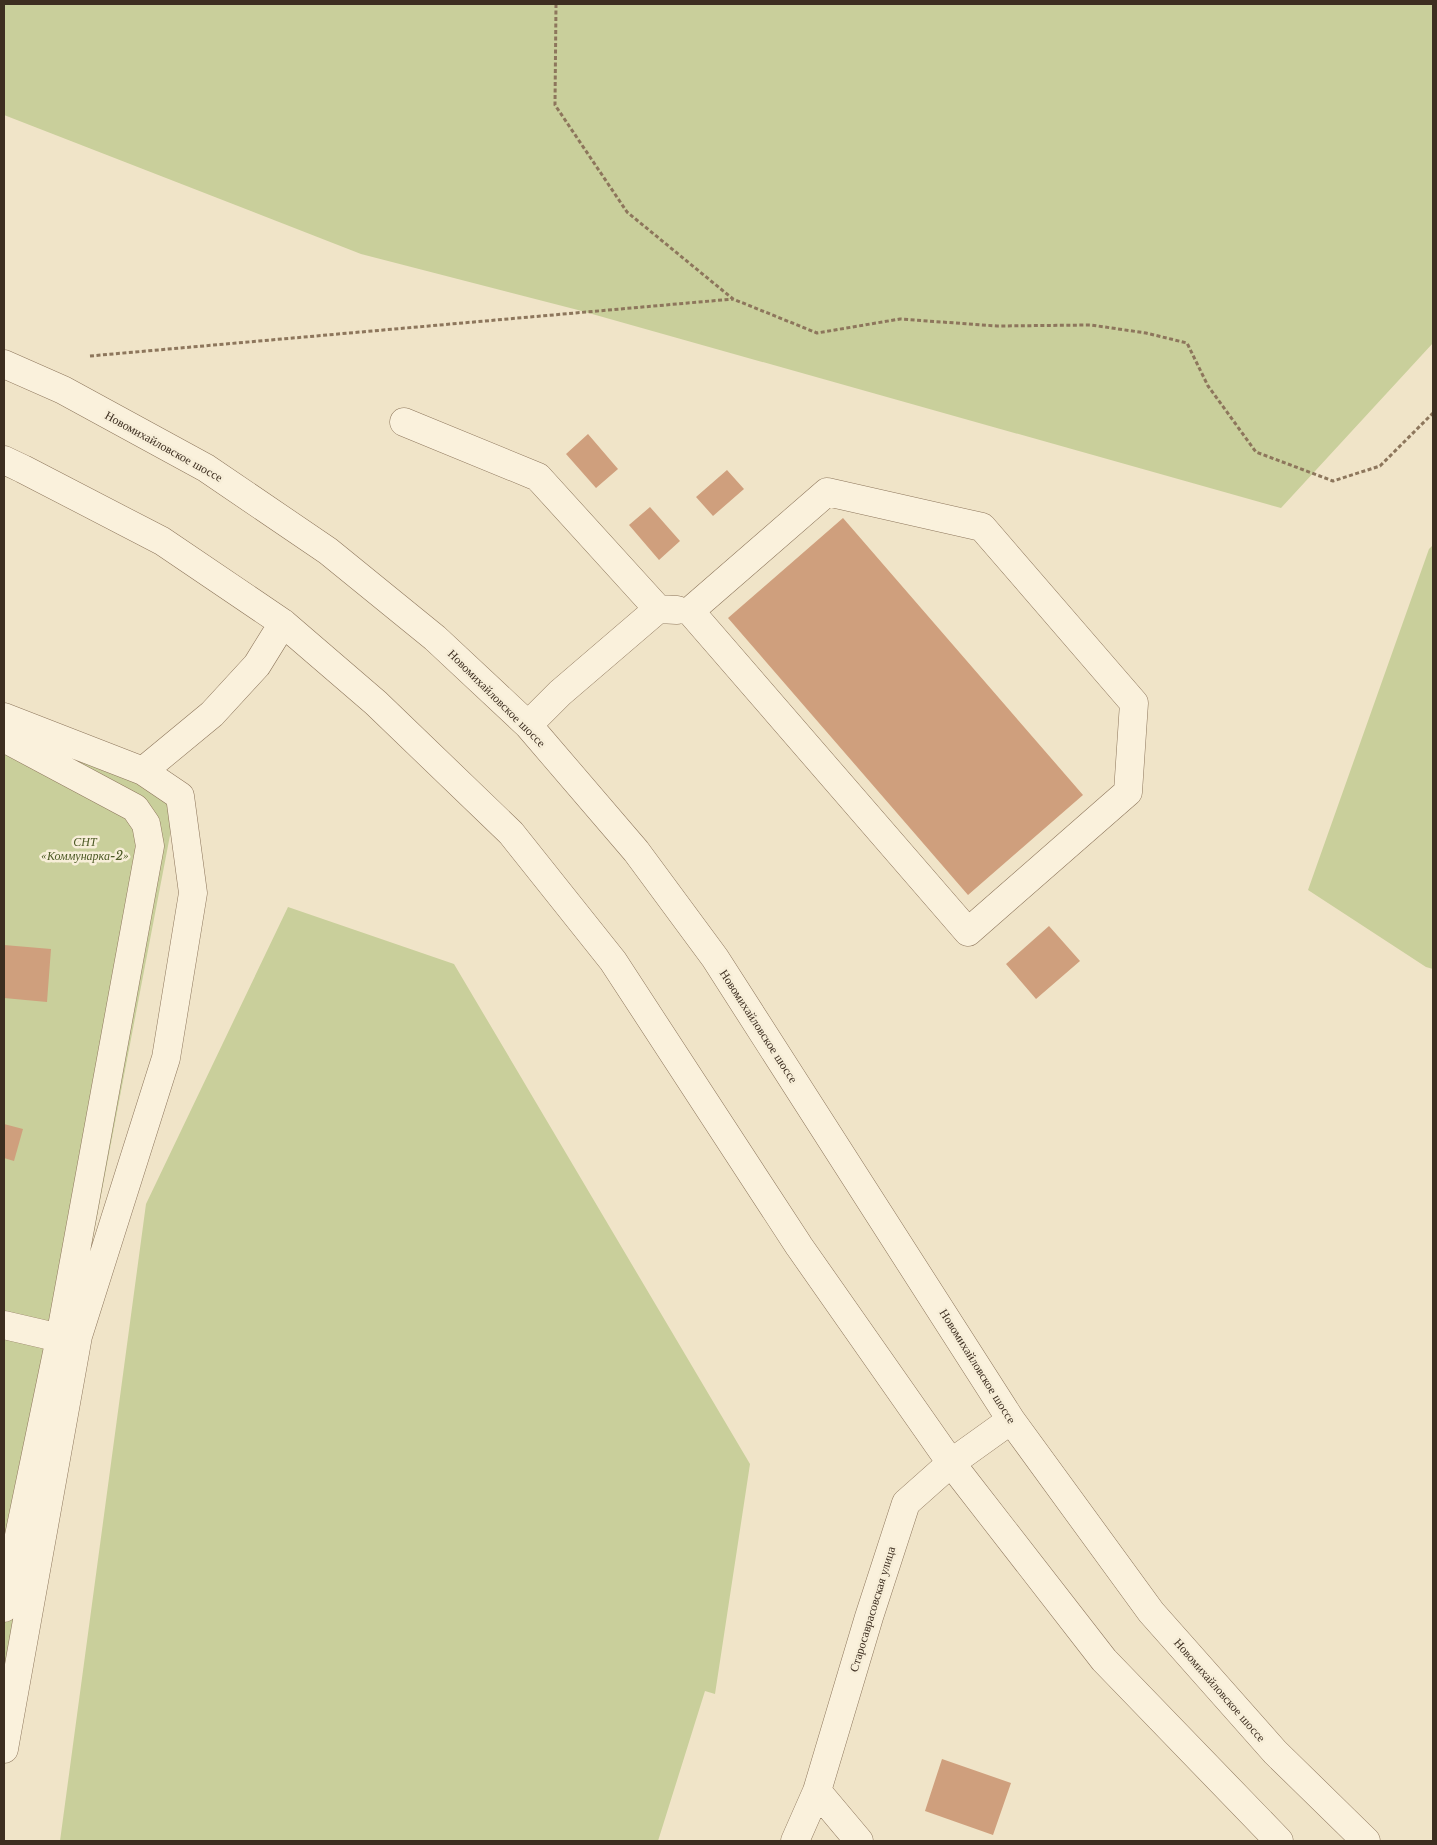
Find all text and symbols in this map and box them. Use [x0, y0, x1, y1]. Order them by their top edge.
street label: Новомихайловское шоссе [102, 407, 226, 485]
street label: Новомихайловское шоссе [445, 646, 549, 750]
park label: СНТ «Коммунарка-2» [41, 834, 129, 863]
street label: Новомихайловское шоссе [717, 966, 801, 1086]
street label: Новомихайловское шоссе [937, 1306, 1019, 1426]
street label: Старосаврасовская улица [846, 1544, 898, 1674]
street label: Новомихайловское шоссе [1171, 1635, 1269, 1745]

